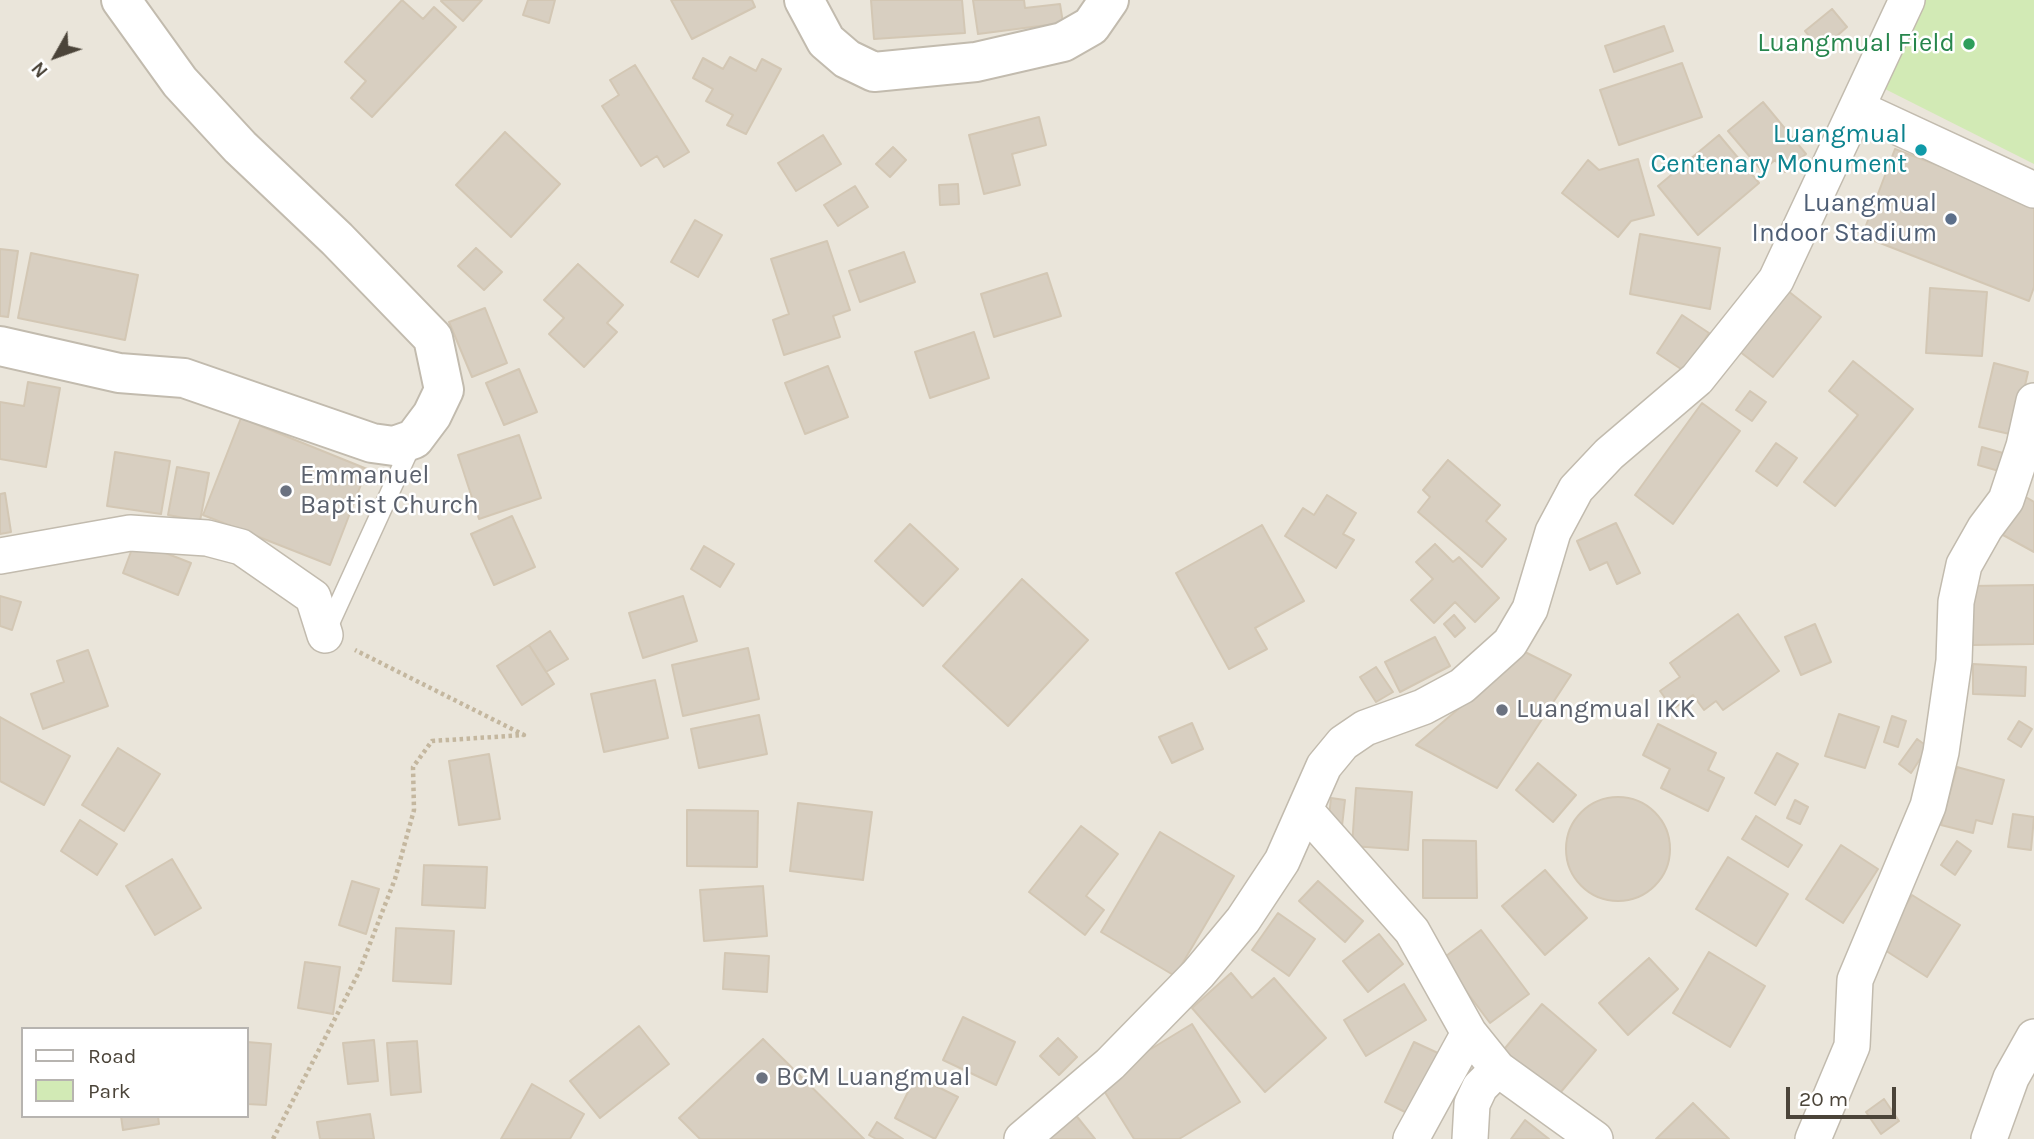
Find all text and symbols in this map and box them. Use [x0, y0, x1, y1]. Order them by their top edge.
north arrow [21, 21, 91, 91]
place label: Luangmual Field [1757, 28, 1955, 60]
marker: Luangmual Field [1961, 36, 1977, 52]
text: N [27, 57, 53, 82]
place label: Luangmual Centenary Monument [1650, 119, 1907, 180]
marker: Luangmual Centenary Monument [1913, 142, 1929, 158]
place label: Luangmual Indoor Stadium [1752, 188, 1937, 249]
marker: Luangmual Indoor Stadium [1943, 211, 1959, 227]
place label: Emmanuel Baptist Church [300, 460, 479, 522]
marker: Emmanuel Baptist Church [278, 483, 294, 499]
place label: Luangmual IKK [1516, 694, 1695, 726]
marker: Luangmual IKK [1494, 702, 1510, 718]
legend [21, 1027, 248, 1118]
text: Road [88, 1044, 136, 1068]
place label: BCM Luangmual [776, 1062, 971, 1094]
marker: BCM Luangmual [754, 1070, 770, 1086]
scale bar [1789, 1072, 1899, 1116]
text: Park [88, 1079, 131, 1103]
text: 20 m [1799, 1087, 1848, 1111]

